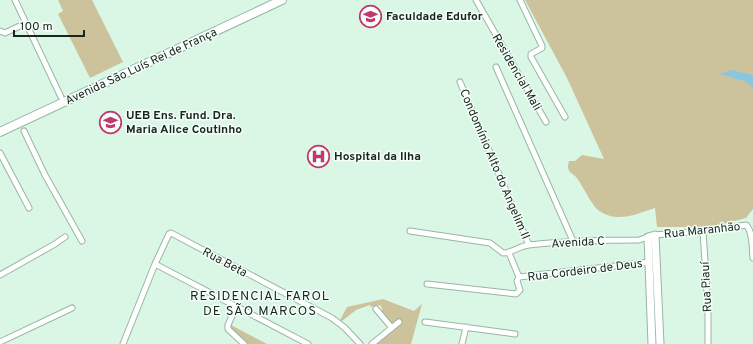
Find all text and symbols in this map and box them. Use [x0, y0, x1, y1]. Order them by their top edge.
school or university icon: Faculdade Edufor [357, 3, 383, 29]
place label: Faculdade Edufor [386, 9, 483, 25]
scale bar [14, 12, 84, 38]
text: 100 m [20, 19, 53, 35]
street label: Avenida São Luís Rei de França [63, 25, 220, 109]
street label: Residencial Mali [488, 31, 545, 114]
street label: Condomínio Alto do Angelim II [455, 87, 533, 242]
place label: UEB Ens. Fund. Dra. Maria Alice Coutinho [126, 108, 242, 138]
school or university icon: UEB Ens. Fund. Dra. Maria Alice Coutinho [98, 109, 124, 135]
hospital icon: Hospital da Ilha [305, 143, 331, 169]
place label: Hospital da Ilha [334, 149, 421, 165]
street label: Rua Maranhão [663, 219, 742, 243]
street label: Avenida C [551, 234, 605, 252]
street label: Rua Beta [199, 244, 250, 281]
street label: Rua Cordeiro de Deus [527, 256, 644, 286]
street label: Rua Piauí [698, 260, 716, 313]
district label: RESIDENCIAL FAROL DE SÃO MARCOS [190, 289, 330, 320]

